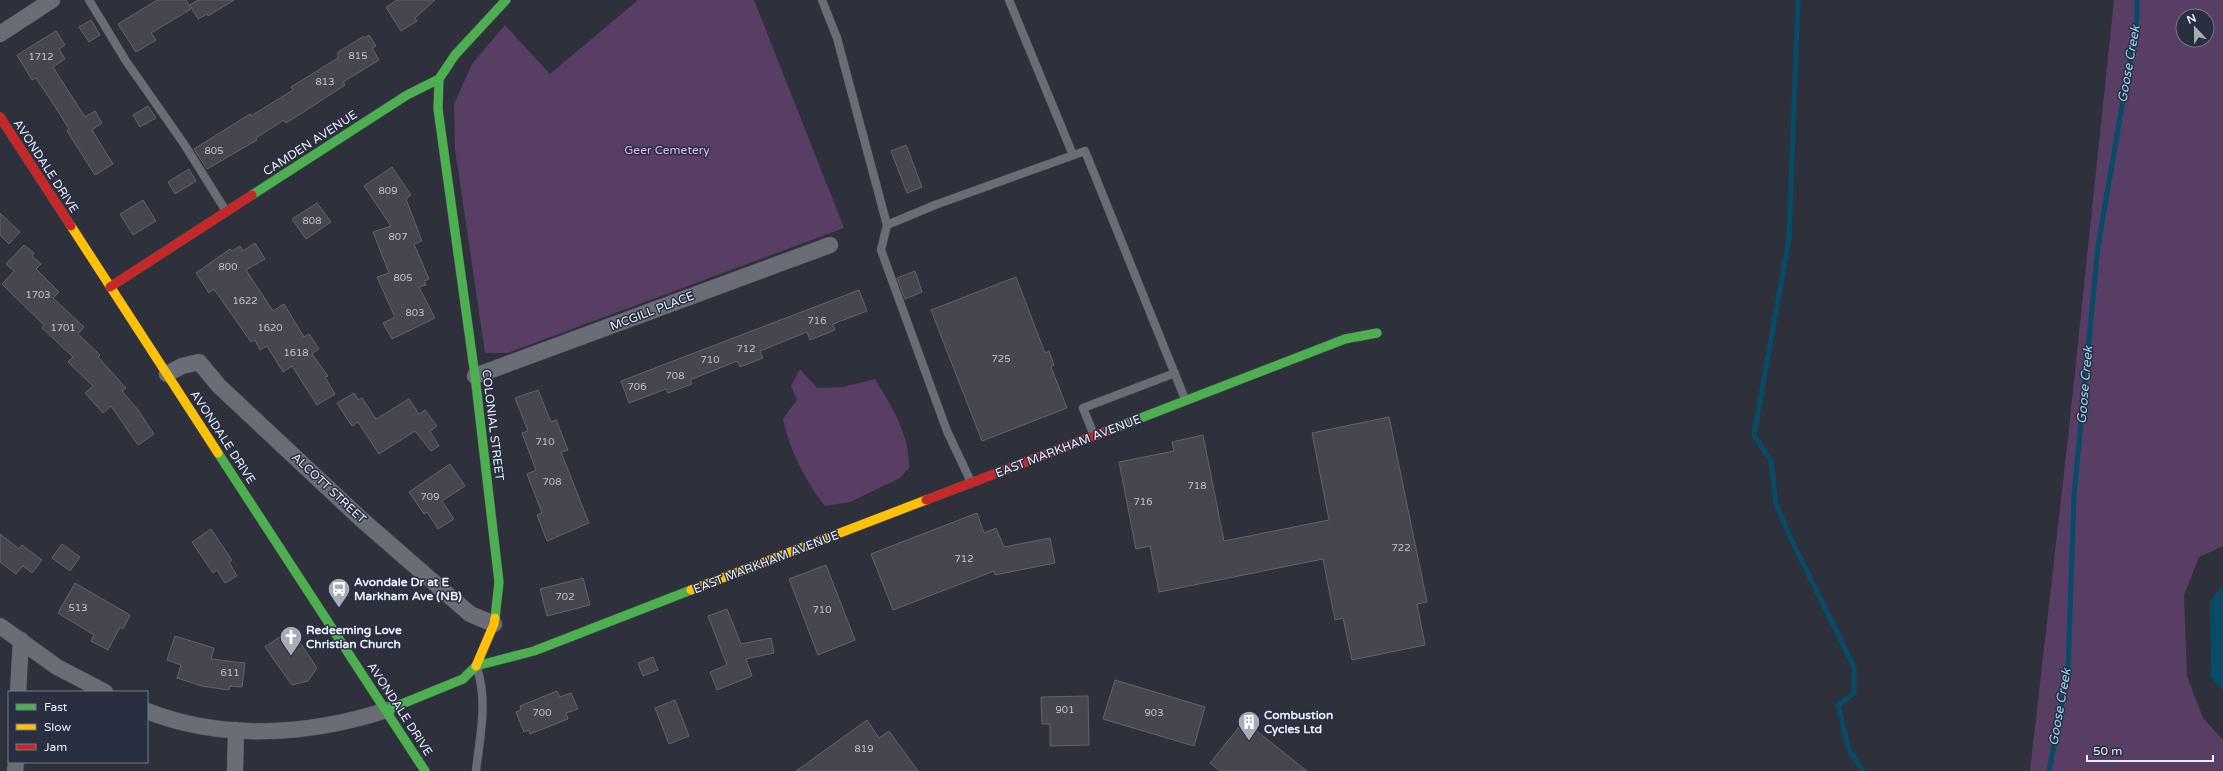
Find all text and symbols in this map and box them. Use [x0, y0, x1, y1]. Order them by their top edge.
north arrow [2175, 8, 2215, 48]
text: N [2185, 12, 2198, 27]
water label: Goose Creek [2114, 23, 2144, 104]
house number: 815 [349, 50, 367, 62]
house number: 1712 [28, 51, 54, 63]
house number: 813 [316, 76, 334, 88]
street label: CAMDEN AVENUE [260, 107, 360, 179]
street label: AVONDALE DRIVE [11, 117, 82, 216]
park label: Geer Cemetery [624, 143, 710, 157]
house number: 805 [205, 145, 223, 157]
house number: 809 [379, 185, 397, 197]
house number: 808 [303, 215, 321, 227]
house number: 807 [389, 231, 407, 243]
house number: 800 [219, 261, 237, 273]
house number: 805 [394, 272, 412, 284]
street label: MCGILL PLACE [608, 288, 696, 333]
house number: 1703 [25, 289, 51, 301]
house number: 1622 [232, 295, 258, 307]
house number: 803 [406, 307, 424, 319]
house number: 716 [808, 315, 826, 327]
house number: 1701 [50, 322, 76, 334]
house number: 1620 [257, 322, 283, 334]
house number: 712 [737, 343, 755, 355]
water label: Goose Creek [2074, 344, 2096, 425]
house number: 1618 [283, 347, 309, 359]
house number: 725 [992, 353, 1010, 365]
house number: 710 [701, 354, 719, 366]
street label: COLONIAL STREET [479, 369, 507, 482]
house number: 708 [666, 370, 684, 382]
house number: 706 [628, 381, 646, 393]
street label: AVONDALE DRIVE [188, 388, 259, 487]
street label: EAST MARKHAM AVENUE [993, 412, 1143, 480]
house number: 710 [536, 436, 554, 448]
street label: ALCOTT STREET [289, 450, 370, 527]
house number: 708 [543, 476, 561, 488]
house number: 718 [1188, 480, 1206, 492]
house number: 709 [421, 491, 439, 503]
house number: 716 [1134, 496, 1152, 508]
street label: EAST MARKHAM AVENUE [691, 528, 841, 596]
house number: 722 [1392, 542, 1410, 554]
house number: 712 [955, 553, 973, 565]
place label: Avondale Dr at E Markham Ave (NB) [354, 575, 462, 603]
bus stop icon: Avondale Dr at E Markham Ave (NB) [326, 576, 352, 609]
house number: 702 [556, 591, 574, 603]
house number: 513 [69, 602, 87, 614]
house number: 710 [813, 604, 831, 616]
place label: Redeeming Love Christian Church [306, 623, 402, 651]
church icon: Redeeming Love Christian Church [278, 624, 304, 657]
street label: AVONDALE DRIVE [365, 660, 436, 759]
water label: Goose Creek [2045, 666, 2075, 747]
house number: 611 [221, 667, 239, 679]
legend [8, 691, 148, 763]
text: Fast [44, 700, 68, 714]
house number: 901 [1056, 704, 1074, 716]
house number: 700 [533, 707, 551, 719]
house number: 903 [1145, 707, 1163, 719]
place label: Combustion Cycles Ltd [1264, 708, 1333, 737]
building icon: Combustion Cycles Ltd [1236, 709, 1262, 742]
text: Slow [44, 720, 71, 734]
scale bar [2087, 737, 2213, 763]
text: Jam [44, 740, 67, 754]
house number: 819 [855, 743, 873, 755]
text: 50 m [2093, 744, 2122, 758]

